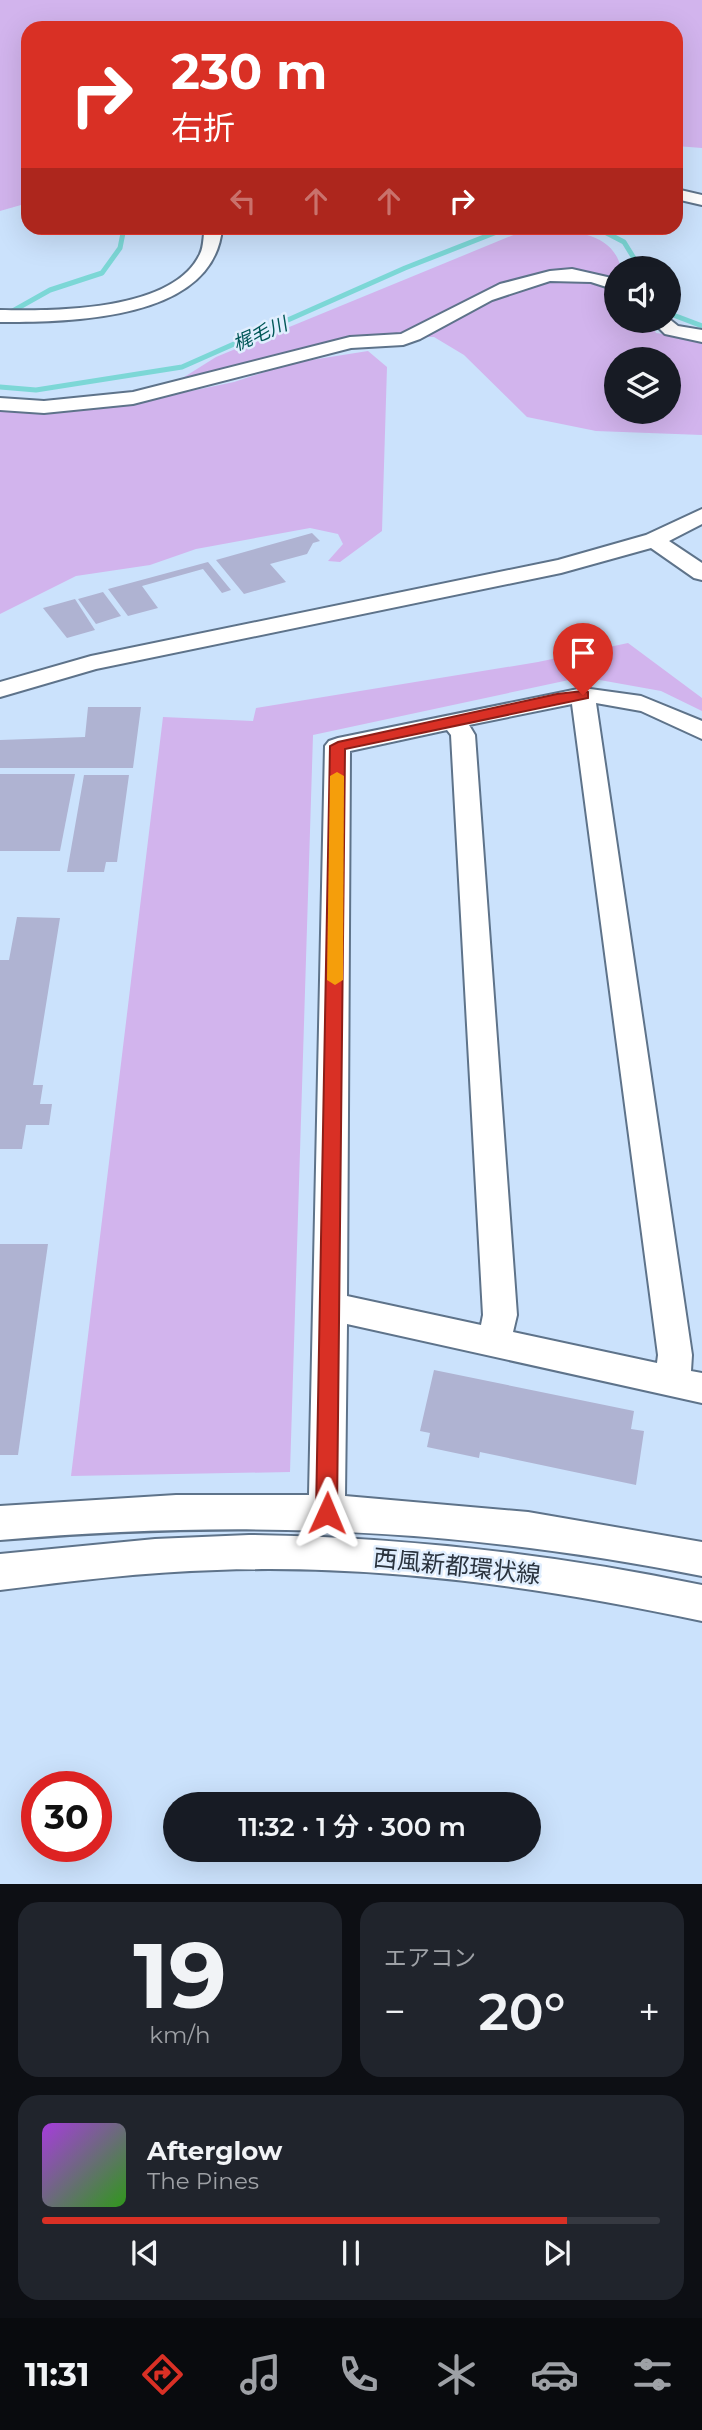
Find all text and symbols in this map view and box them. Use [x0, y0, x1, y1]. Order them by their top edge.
text: 230 m [171, 42, 327, 101]
icon: right [56, 49, 147, 140]
text: 右折 [171, 108, 235, 147]
icon: left [224, 182, 262, 220]
icon: ahead [297, 182, 335, 220]
icon: ahead [370, 182, 408, 220]
icon: right [443, 182, 481, 220]
map controls [604, 256, 681, 424]
button: sound [604, 256, 681, 333]
water label: 梶毛川 [229, 311, 293, 356]
button: layers [604, 347, 681, 424]
pin [553, 623, 613, 695]
icon: arrive [564, 634, 602, 672]
position arrow [290, 1476, 364, 1550]
street label: 西風新都環状線 [372, 1543, 542, 1589]
speed limit sign: 30 [21, 1771, 112, 1862]
text: 11:32 · 1 分 · 300 m [238, 1811, 466, 1843]
text: 19 [133, 1920, 227, 2031]
text: エアコン [384, 1944, 476, 1972]
text: 20° [478, 1980, 566, 2043]
text: − [384, 1988, 406, 2035]
text: + [638, 1988, 660, 2035]
text: km/h [149, 2021, 211, 2049]
text: Afterglow [147, 2135, 282, 2167]
text: The Pines [147, 2167, 259, 2195]
icon: previous [126, 2234, 164, 2272]
icon: pause [332, 2234, 370, 2272]
icon: next [538, 2234, 576, 2272]
icon: directions [138, 2350, 187, 2399]
icon: music [236, 2350, 285, 2399]
icon: phone [334, 2350, 383, 2399]
icon: climate [432, 2350, 481, 2399]
icon: car [530, 2350, 579, 2399]
icon: filters [628, 2350, 677, 2399]
text: 11:31 [25, 2355, 89, 2394]

